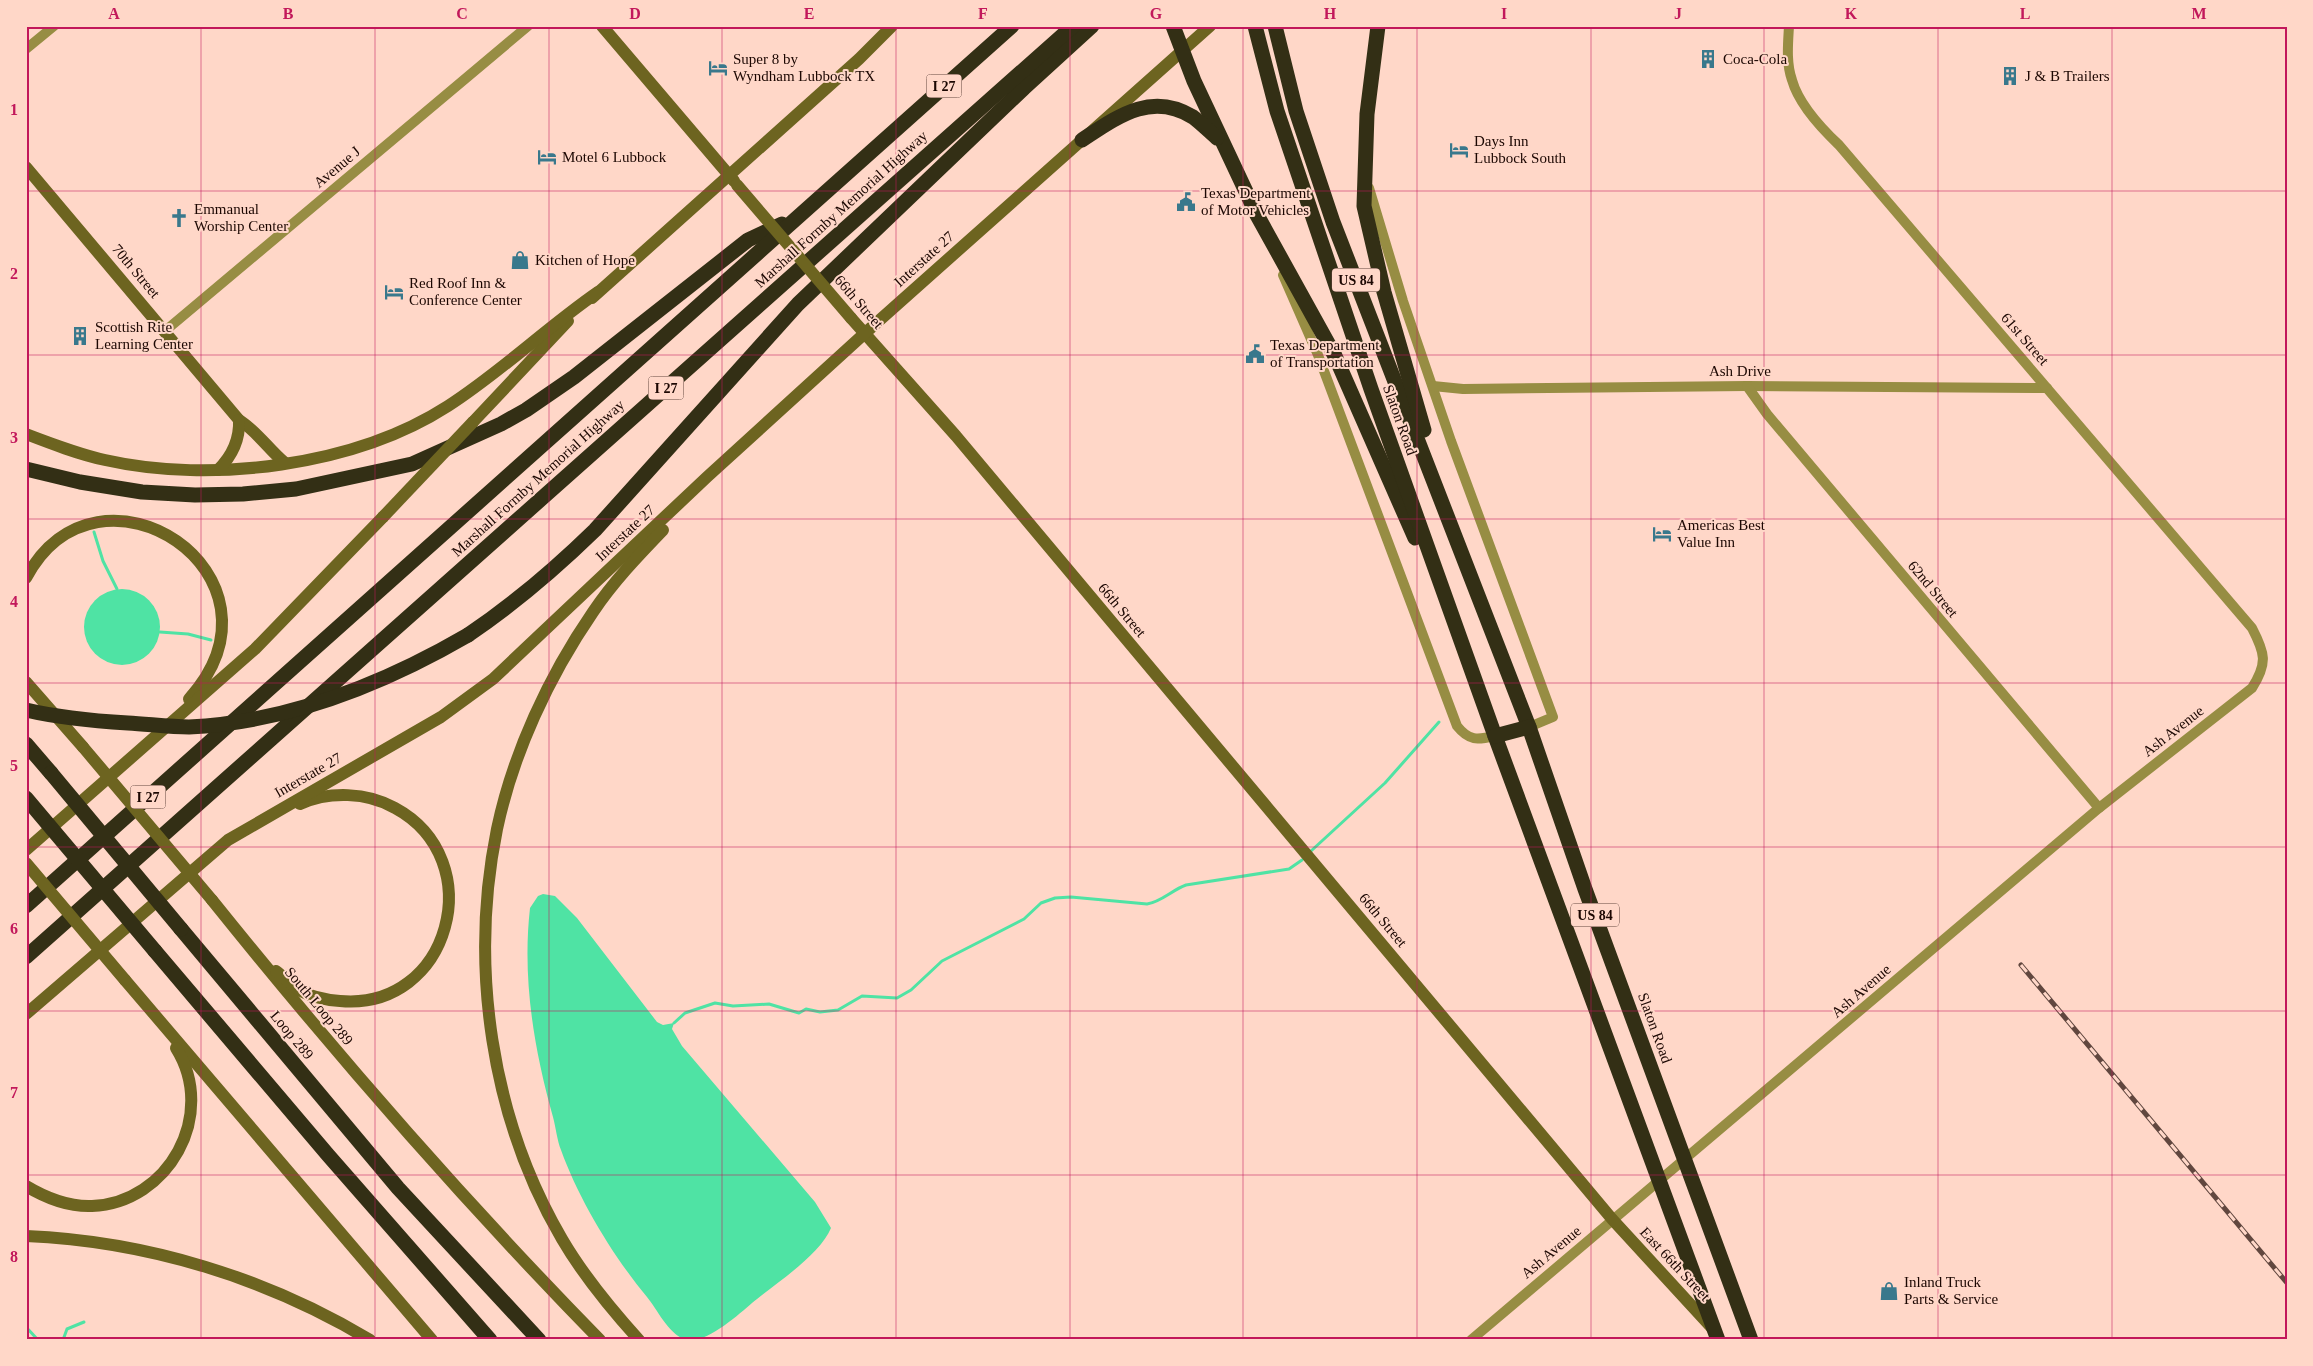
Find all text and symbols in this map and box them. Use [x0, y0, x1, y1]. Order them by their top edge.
text: A [108, 5, 120, 22]
text: B [283, 5, 294, 22]
text: C [456, 5, 468, 22]
text: D [629, 5, 641, 22]
text: E [804, 5, 814, 22]
text: F [978, 5, 988, 22]
text: G [1150, 5, 1163, 22]
text: H [1324, 5, 1337, 22]
text: I [1501, 5, 1507, 22]
text: J [1674, 5, 1682, 22]
text: K [1845, 5, 1858, 22]
text: L [2020, 5, 2030, 22]
text: M [2191, 5, 2207, 22]
building icon: Coca-Cola [1697, 48, 1719, 70]
place label: Super 8 by Wyndham Lubbock TX [733, 51, 875, 84]
place label: Coca-Cola [1723, 51, 1787, 67]
hotel icon: Super 8 by Wyndham Lubbock TX [707, 57, 729, 79]
building icon: J & B Trailers [1999, 65, 2021, 87]
place label: J & B Trailers [2025, 68, 2110, 84]
road number: I 27 [926, 74, 962, 98]
text: 1 [10, 101, 18, 118]
street label: Marshall Formby Memorial Highway [752, 127, 931, 291]
place label: Days Inn Lubbock South [1474, 133, 1567, 166]
hotel icon: Days Inn Lubbock South [1448, 139, 1470, 161]
street label: Avenue J [311, 143, 363, 191]
hotel icon: Motel 6 Lubbock [536, 146, 558, 168]
place label: Motel 6 Lubbock [562, 149, 667, 165]
place label: Texas Department of Motor Vehicles [1201, 185, 1311, 218]
public building icon: Texas Department of Motor Vehicles [1175, 191, 1197, 213]
place label: Emmanual Worship Center [194, 201, 288, 234]
church icon: Emmanual Worship Center [168, 207, 190, 229]
street label: Interstate 27 [891, 228, 957, 290]
street label: 70th Street [109, 241, 164, 302]
shop icon: Kitchen of Hope [509, 249, 531, 271]
place label: Kitchen of Hope [535, 252, 635, 268]
text: 2 [10, 265, 18, 282]
road number: US 84 [1332, 268, 1380, 292]
street label: 66th Street [832, 272, 887, 333]
place label: Red Roof Inn & Conference Center [409, 275, 522, 308]
hotel icon: Red Roof Inn & Conference Center [383, 281, 405, 303]
street label: 61st Street [1998, 310, 2052, 369]
place label: Scottish Rite Learning Center [95, 319, 193, 352]
building icon: Scottish Rite Learning Center [69, 325, 91, 347]
place label: Texas Department of Transportation [1270, 337, 1380, 370]
public building icon: Texas Department of Transportation [1244, 343, 1266, 365]
street label: Ash Drive [1709, 363, 1771, 379]
road number: I 27 [648, 376, 684, 399]
street label: Slaton Road [1380, 383, 1420, 458]
street label: Marshall Formby Memorial Highway [449, 396, 628, 560]
text: 3 [10, 429, 18, 446]
street label: Interstate 27 [592, 501, 658, 564]
place label: Americas Best Value Inn [1677, 517, 1766, 550]
hotel icon: Americas Best Value Inn [1651, 523, 1673, 545]
street label: 62nd Street [1905, 558, 1962, 621]
street label: 66th Street [1095, 580, 1150, 641]
text: 4 [10, 593, 18, 610]
street label: Ash Avenue [2139, 702, 2207, 760]
street label: Interstate 27 [272, 749, 345, 801]
text: 5 [10, 757, 18, 774]
road number: I 27 [130, 786, 166, 809]
street label: 66th Street [1356, 890, 1411, 951]
road number: US 84 [1571, 904, 1619, 926]
text: 6 [10, 920, 18, 937]
street label: Ash Avenue [1828, 961, 1894, 1021]
street label: South Loop 289 [281, 963, 357, 1049]
street label: Slaton Road [1635, 991, 1675, 1066]
street label: Loop 289 [266, 1007, 318, 1063]
text: 7 [10, 1084, 18, 1101]
street label: Ash Avenue [1518, 1222, 1584, 1281]
street label: East 66th Street [1637, 1224, 1714, 1305]
text: 8 [10, 1248, 18, 1265]
place label: Inland Truck Parts & Service [1904, 1274, 1998, 1307]
shop icon: Inland Truck Parts & Service [1878, 1280, 1900, 1302]

